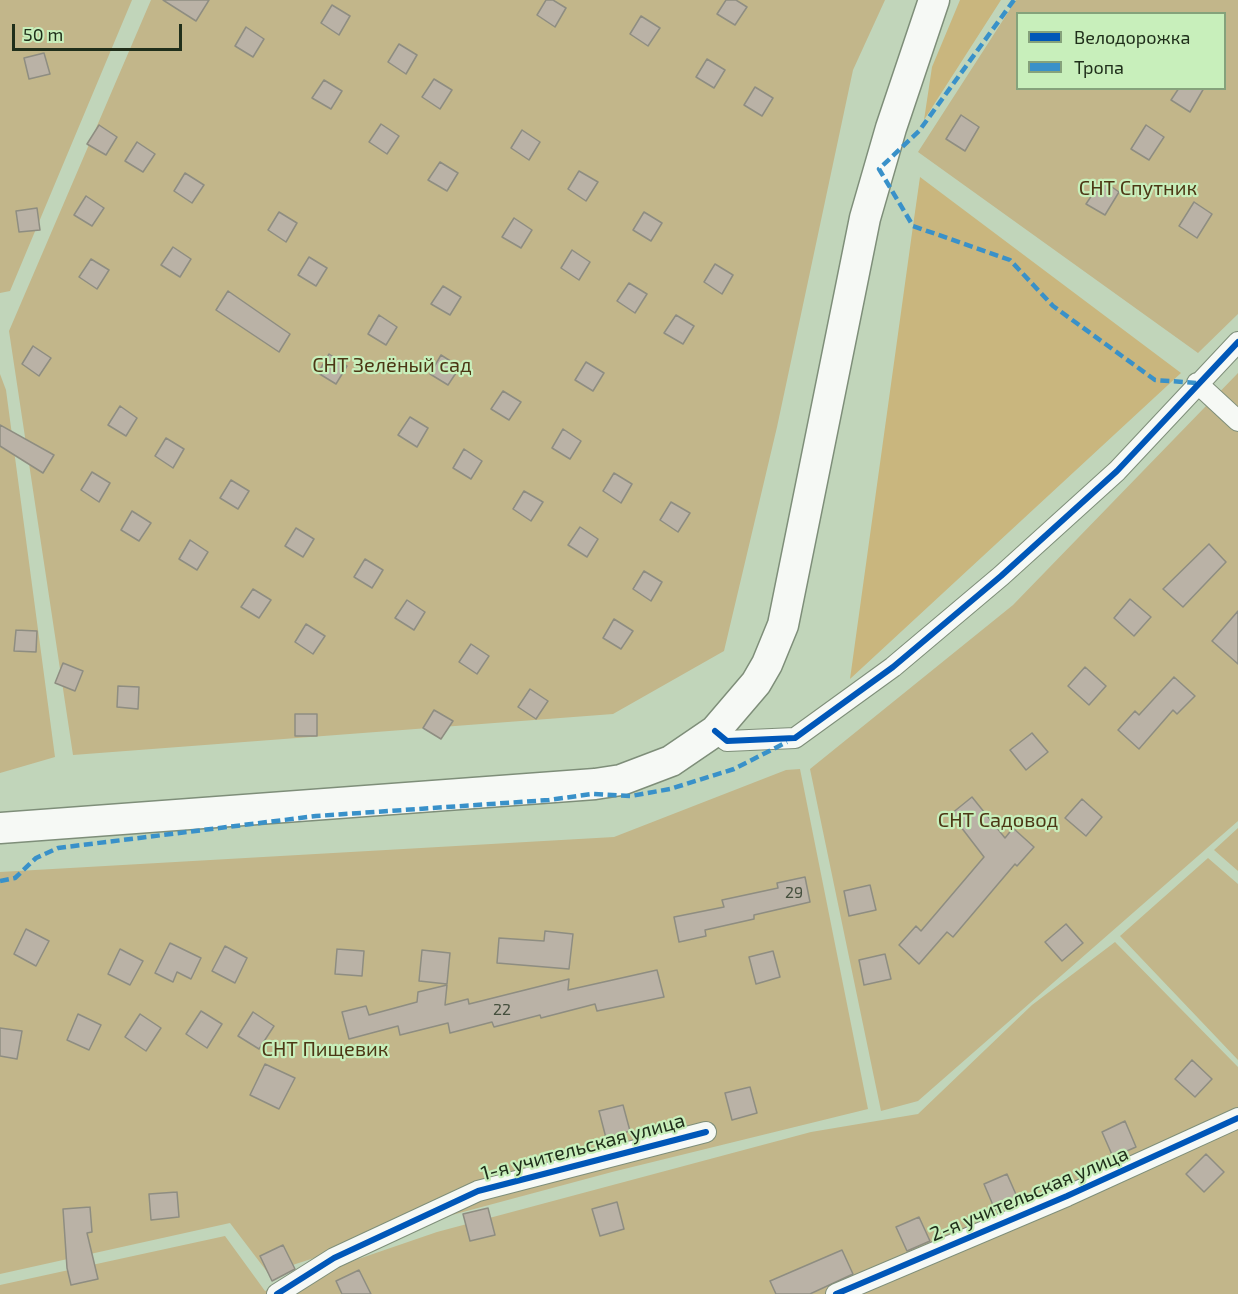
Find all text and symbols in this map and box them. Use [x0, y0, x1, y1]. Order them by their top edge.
scale bar [15, 12, 184, 50]
legend [1016, 12, 1226, 90]
text: 50 m [23, 23, 63, 45]
text: Велодорожка [1074, 26, 1190, 48]
text: Тропа [1074, 56, 1124, 78]
park label: СНТ Спутник [1079, 176, 1197, 200]
park label: СНТ Зелёный сад [312, 353, 472, 377]
park label: СНТ Садовод [938, 808, 1058, 832]
house number: 29 [785, 883, 803, 903]
house number: 22 [493, 1000, 511, 1020]
park label: СНТ Пищевик [262, 1037, 388, 1061]
street label: 1-я учительская улица [478, 1108, 688, 1186]
street label: 2-я учительская улица [926, 1141, 1132, 1247]

